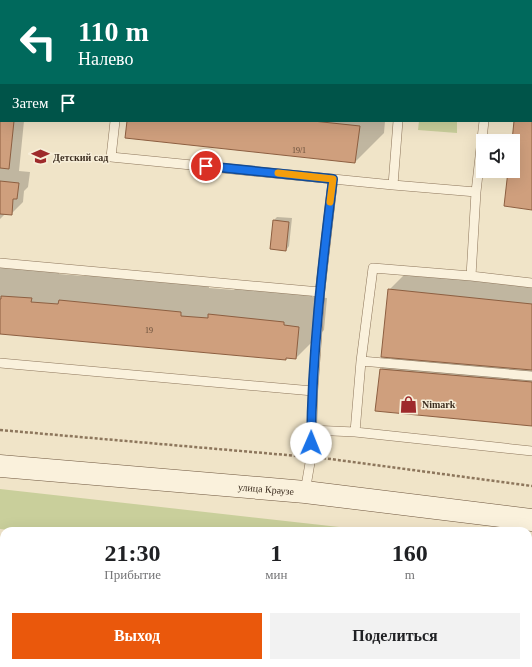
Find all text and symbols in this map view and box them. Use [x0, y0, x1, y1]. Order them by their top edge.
icon: left [12, 16, 64, 68]
text: 110 m [78, 16, 149, 47]
text: Налево [78, 49, 134, 69]
icon: arrive [57, 92, 79, 114]
text: Затем [12, 95, 49, 111]
map controls [476, 134, 520, 178]
button: sound [476, 134, 520, 178]
house number: 19/1 [292, 146, 306, 155]
school or university icon: Детский сад [30, 147, 50, 167]
pin [189, 149, 223, 183]
place label: Детский сад [53, 152, 108, 163]
icon: arrive [195, 155, 217, 177]
house number: 19 [145, 326, 153, 335]
shop icon: Nimark [399, 394, 419, 414]
place label: Nimark [422, 399, 456, 410]
position arrow [290, 422, 332, 464]
street label: улица Краузе [238, 481, 295, 497]
text: 21:30 [105, 540, 161, 566]
text: 1 [270, 540, 282, 566]
text: 160 [392, 540, 428, 566]
text: Прибытие [104, 567, 161, 582]
text: мин [265, 567, 287, 582]
text: m [405, 567, 415, 582]
button: Выход [12, 613, 262, 659]
button: Поделиться [270, 613, 520, 659]

